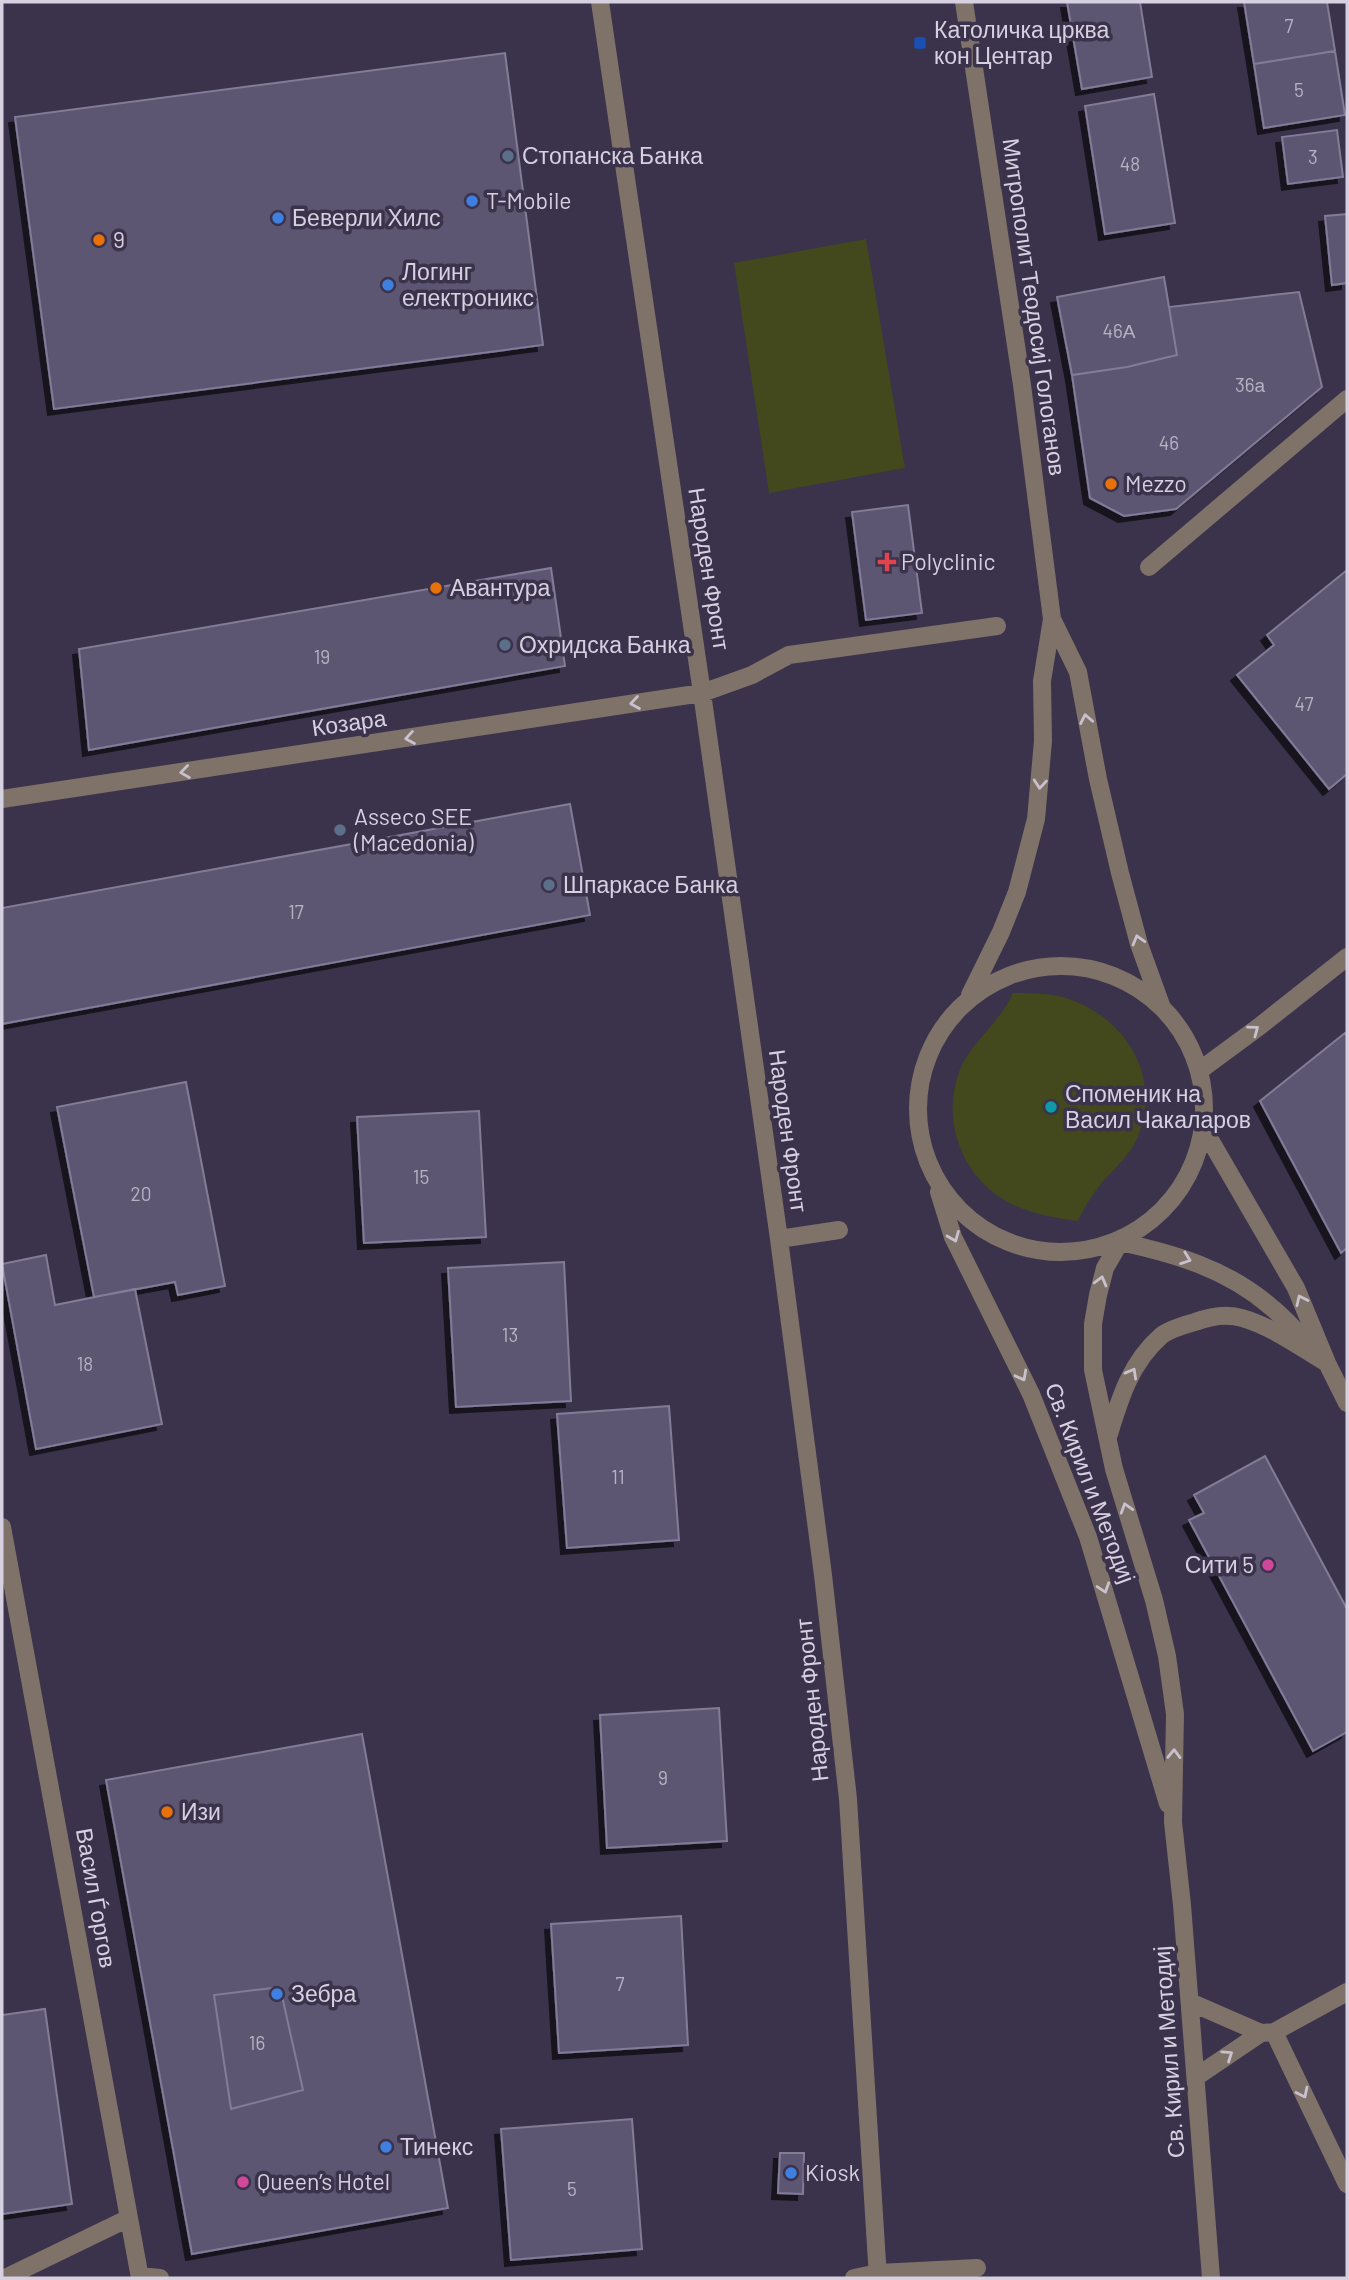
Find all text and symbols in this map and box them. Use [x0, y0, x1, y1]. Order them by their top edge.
house number: 7 [1285, 14, 1294, 37]
place label: Католичка црква кон Центар [934, 15, 1109, 69]
marker: Католичка црква кон Центар [912, 35, 928, 51]
house number: 5 [1294, 78, 1304, 101]
street label: Митрополит Теодосиј Гологанов [997, 136, 1073, 477]
place label: Стопанска Банка [522, 141, 703, 169]
house number: 3 [1308, 145, 1318, 168]
marker: Стопанска Банка [500, 148, 516, 164]
house number: 48 [1120, 152, 1140, 175]
place label: T-Mobile [486, 186, 572, 214]
marker: T-Mobile [464, 193, 480, 209]
place label: Беверли Хилс [292, 203, 441, 231]
marker: Беверли Хилс [270, 210, 286, 226]
place label: 9 [113, 225, 125, 253]
marker: 9 [91, 232, 107, 248]
place label: Логинг електроникс [402, 257, 534, 311]
marker: Логинг електроникс [380, 277, 396, 293]
house number: 46А [1103, 319, 1136, 342]
house number: 36а [1235, 373, 1265, 396]
house number: 46 [1159, 431, 1179, 454]
place label: Mezzo [1125, 469, 1187, 497]
marker: Mezzo [1103, 476, 1119, 492]
street label: Народен Фронт [683, 486, 737, 653]
place label: Polyclinic [901, 547, 996, 575]
marker: Polyclinic [879, 554, 895, 570]
place label: Авантура [450, 573, 551, 601]
marker: Авантура [428, 580, 444, 596]
place label: Охридска Банка [519, 630, 691, 658]
marker: Охридска Банка [497, 637, 513, 653]
house number: 19 [314, 645, 330, 668]
house number: 47 [1295, 692, 1313, 715]
one-way arrow [629, 695, 641, 710]
street label: Козара [310, 703, 388, 741]
one-way arrow [1080, 713, 1095, 725]
one-way arrow [404, 731, 416, 746]
one-way arrow [179, 764, 191, 779]
one-way arrow [1033, 778, 1048, 790]
place label: Asseco SEE (Macedonia) [353, 802, 474, 856]
marker: Asseco SEE (Macedonia) [332, 822, 348, 838]
place label: Шпаркасе Банка [563, 870, 739, 898]
marker: Шпаркасе Банка [541, 877, 557, 893]
house number: 17 [288, 900, 304, 923]
one-way arrow [1132, 935, 1147, 947]
one-way arrow [1246, 1026, 1259, 1039]
street label: Народен Фронт [764, 1048, 814, 1215]
place label: Споменик на Васил Чакаларов [1065, 1079, 1251, 1133]
marker: Споменик на Васил Чакаларов [1043, 1099, 1059, 1115]
house number: 15 [413, 1165, 429, 1188]
house number: 20 [131, 1182, 151, 1205]
one-way arrow [945, 1230, 959, 1242]
one-way arrow [1179, 1251, 1191, 1265]
one-way arrow [1093, 1275, 1108, 1287]
one-way arrow [1295, 1295, 1309, 1307]
house number: 13 [502, 1323, 518, 1346]
house number: 18 [77, 1352, 93, 1375]
one-way arrow [1124, 1368, 1137, 1381]
one-way arrow [1014, 1369, 1028, 1382]
street label: Св. Кирил и Методиј [1040, 1378, 1142, 1587]
house number: 11 [611, 1465, 625, 1488]
one-way arrow [1120, 1502, 1135, 1514]
place label: Сити 5 [1185, 1550, 1254, 1578]
marker: Сити 5 [1260, 1557, 1276, 1573]
one-way arrow [1096, 1582, 1110, 1594]
street label: Народен Фронт [788, 1616, 834, 1783]
one-way arrow [1166, 1748, 1182, 1758]
house number: 9 [658, 1766, 668, 1789]
place label: Изи [181, 1797, 221, 1825]
marker: Изи [159, 1804, 175, 1820]
street label: Васил Ѓоргов [71, 1826, 123, 1970]
street label: Св. Кирил и Методиј [1147, 1945, 1189, 2159]
house number: 7 [616, 1972, 625, 1995]
place label: Зебра [291, 1979, 356, 2007]
marker: Зебра [269, 1986, 285, 2002]
house number: 16 [249, 2031, 265, 2054]
one-way arrow [1220, 2051, 1233, 2063]
one-way arrow [1295, 2086, 1309, 2098]
place label: Тинекс [400, 2132, 473, 2160]
marker: Тинекс [378, 2139, 394, 2155]
place label: Kiosk [805, 2158, 860, 2186]
marker: Kiosk [783, 2165, 799, 2181]
place label: Queen’s Hotel [257, 2167, 390, 2195]
marker: Queen’s Hotel [235, 2174, 251, 2190]
house number: 5 [567, 2177, 577, 2200]

